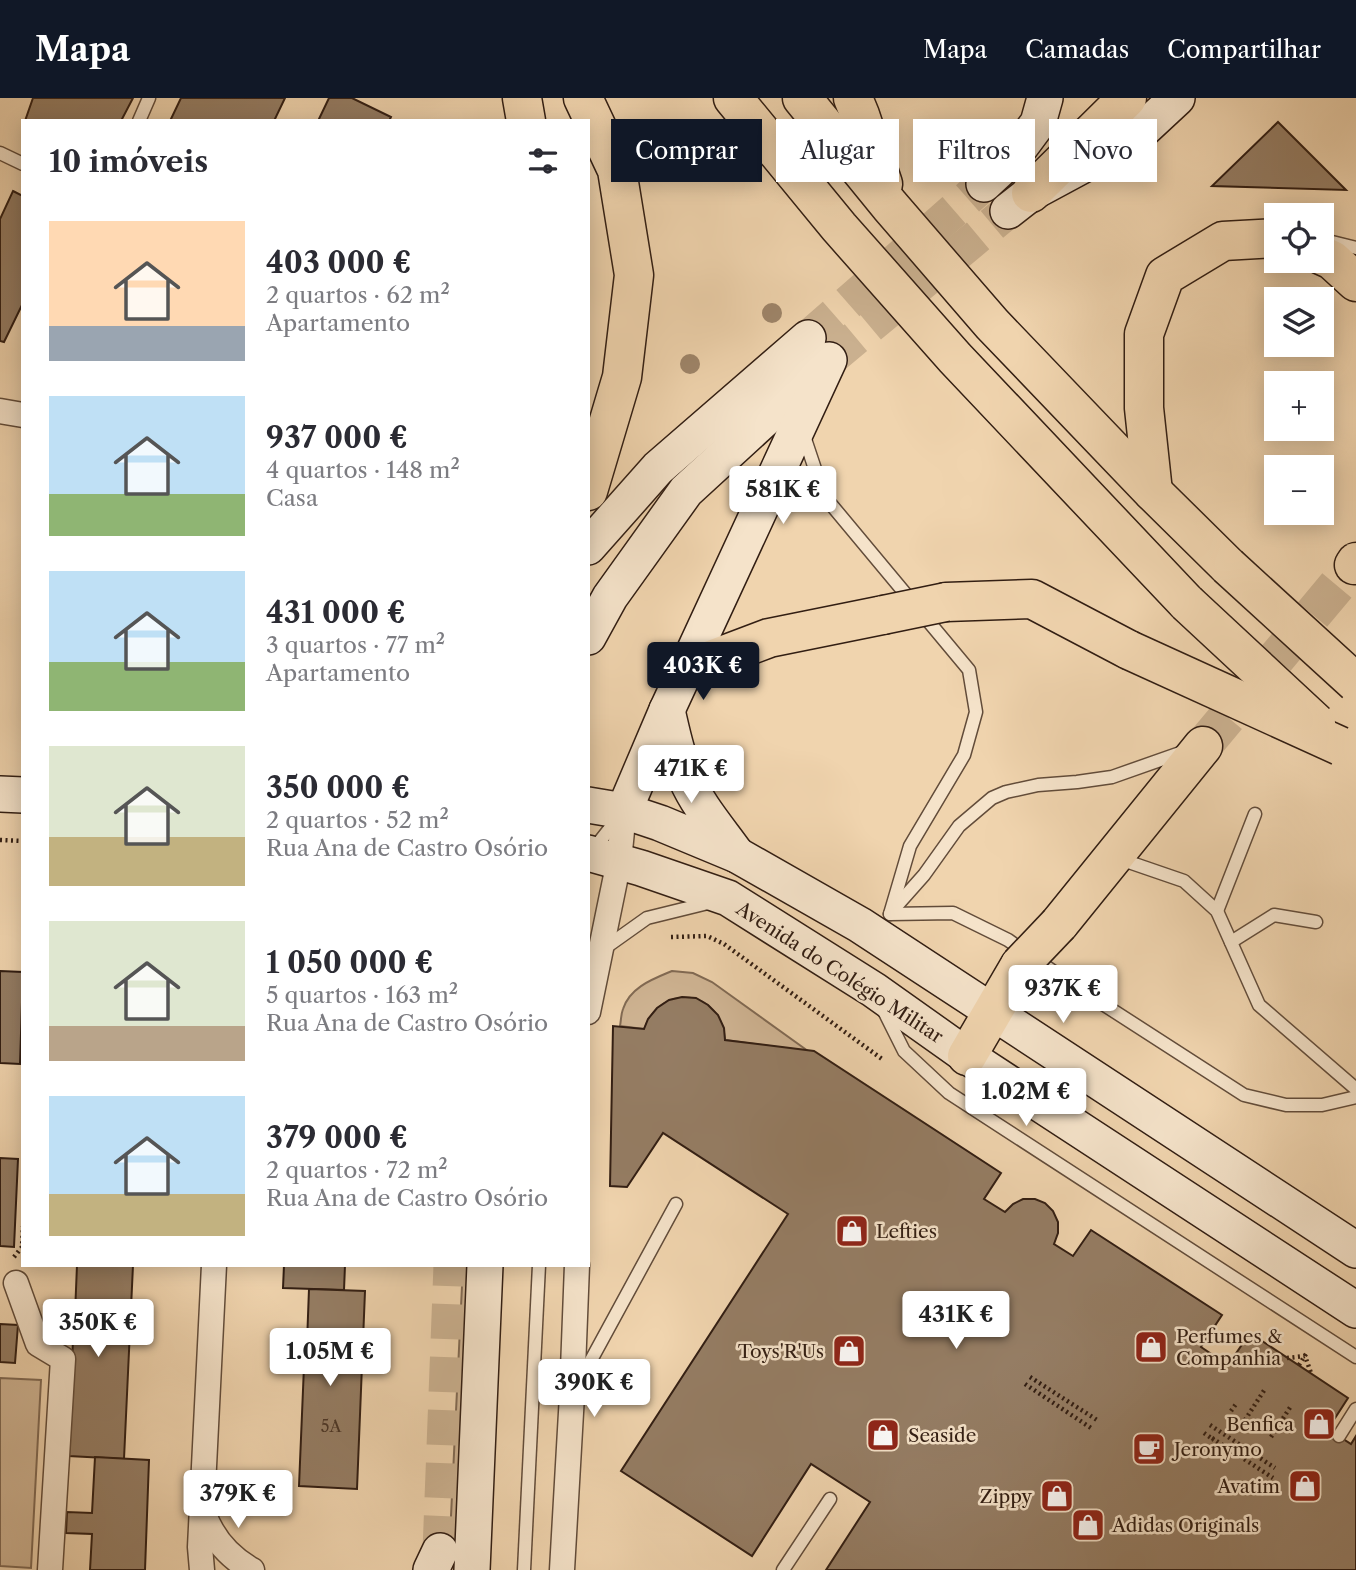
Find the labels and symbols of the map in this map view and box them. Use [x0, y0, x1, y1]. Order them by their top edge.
pin: 581K € [726, 466, 840, 526]
pin: 403K € [646, 642, 760, 702]
pin: 471K € [634, 746, 748, 805]
street label: Avenida do Colégio Militar [731, 896, 947, 1048]
pin: 937K € [1006, 965, 1120, 1025]
pin: 1.02M € [961, 1068, 1091, 1128]
shop icon: Lefties [833, 1212, 871, 1250]
place label: Lefties [876, 1220, 937, 1243]
pin: 431K € [899, 1292, 1013, 1351]
pin: 350K € [41, 1300, 155, 1359]
place label: Perfumes & Companhia [1176, 1325, 1283, 1370]
pin: 1.05M € [265, 1328, 395, 1388]
shop icon: Perfumes & Companhia [1132, 1328, 1170, 1366]
shop icon: Toys'R'Us [830, 1332, 868, 1370]
place label: Toys'R'Us [738, 1340, 824, 1363]
pin: 390K € [537, 1360, 651, 1419]
shop icon: Benfica [1300, 1405, 1338, 1443]
place label: Benfica [1226, 1413, 1294, 1436]
house number: 5A [321, 1416, 342, 1436]
shop icon: Seaside [864, 1416, 902, 1454]
place label: Seaside [908, 1424, 976, 1447]
cafe icon: Jeronymo [1130, 1430, 1168, 1468]
place label: Jeronymo [1171, 1438, 1262, 1461]
shop icon: Avatim [1286, 1467, 1324, 1505]
pin: 379K € [181, 1470, 295, 1530]
place label: Avatim [1216, 1475, 1280, 1498]
shop icon: Zippy [1038, 1477, 1076, 1515]
place label: Zippy [980, 1485, 1032, 1508]
shop icon: Adidas Originals [1069, 1506, 1107, 1544]
place label: Adidas Originals [1111, 1514, 1259, 1537]

